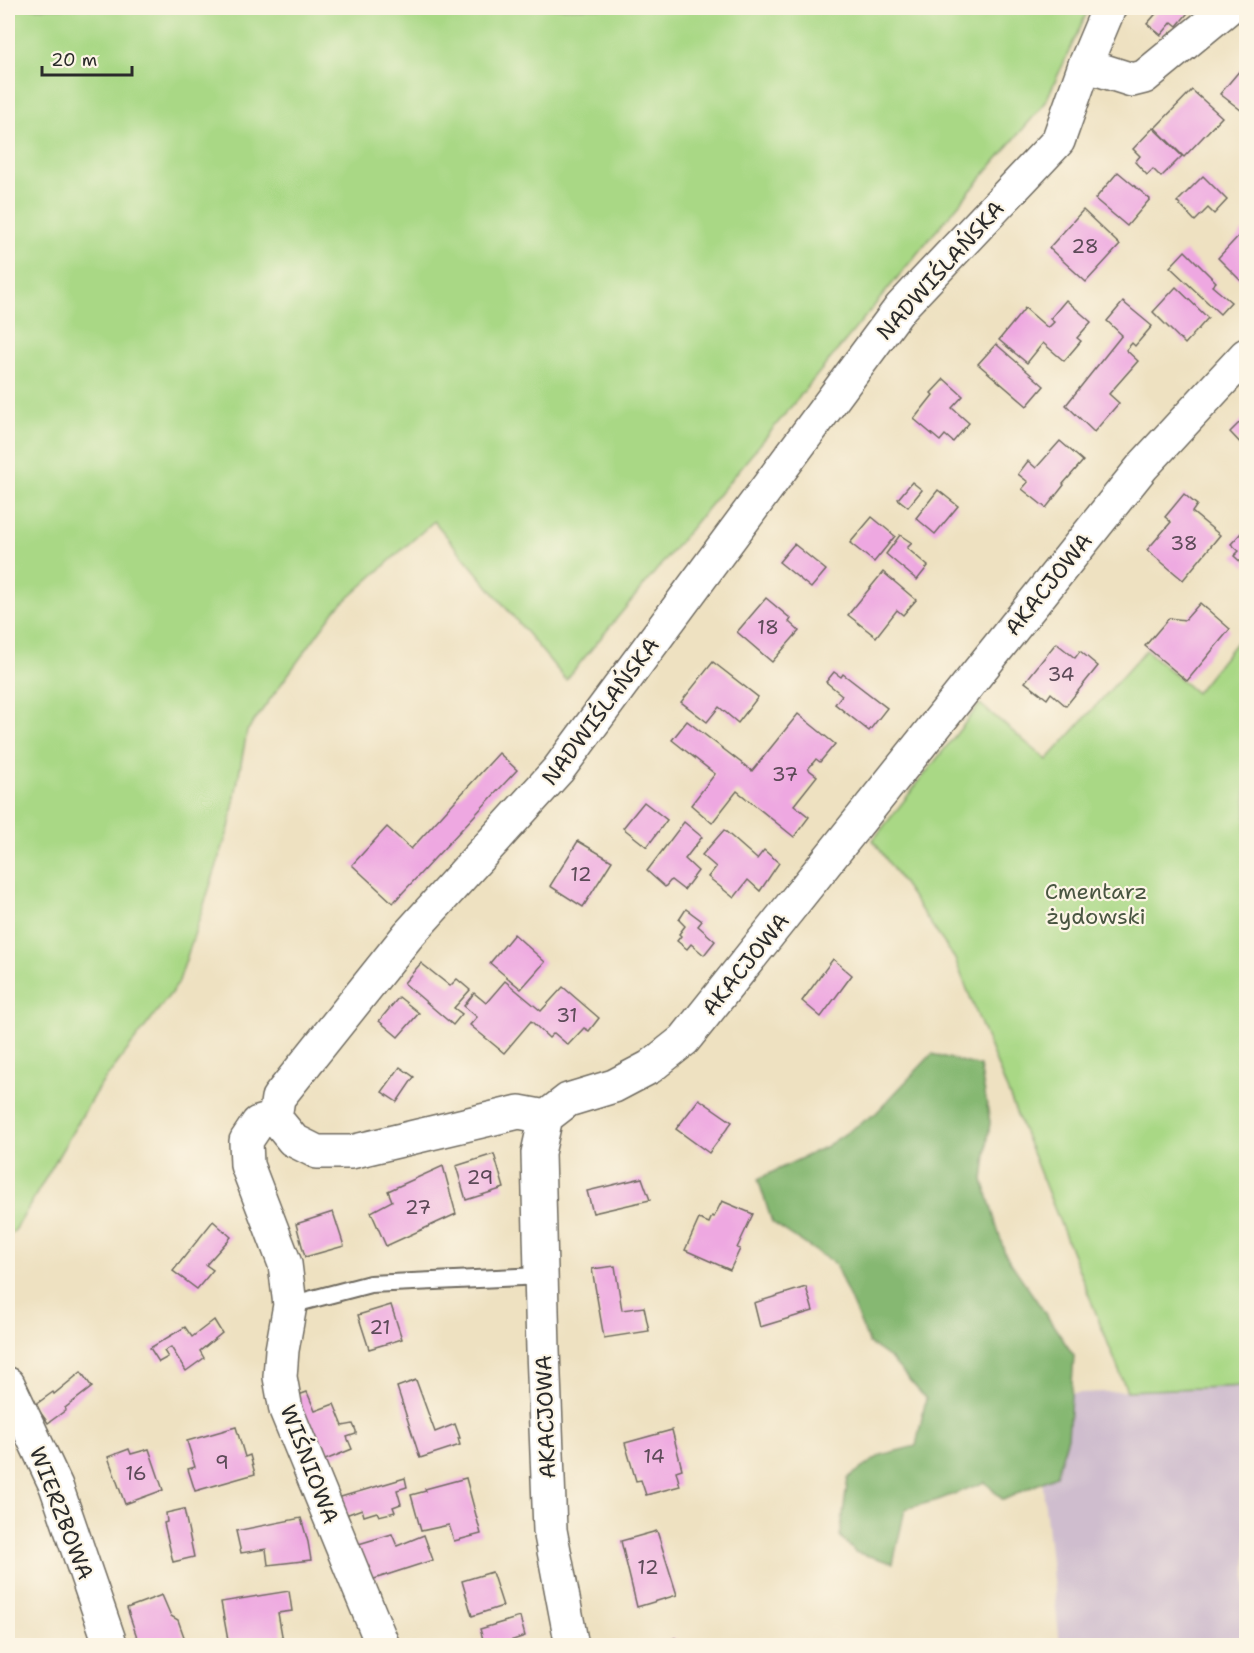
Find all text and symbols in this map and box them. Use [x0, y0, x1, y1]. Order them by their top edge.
scale bar [42, 39, 132, 77]
text: 20 m [51, 48, 97, 72]
street label: NADWIŚLAŃSKA [870, 194, 1011, 346]
house number: 28 [1071, 233, 1099, 259]
street label: AKACJOWA [998, 527, 1099, 642]
house number: 38 [1170, 530, 1198, 556]
house number: 18 [757, 614, 779, 640]
street label: NADWIŚLAŃSKA [535, 631, 666, 791]
house number: 34 [1047, 661, 1075, 687]
house number: 37 [772, 761, 798, 787]
house number: 12 [570, 861, 592, 887]
park label: Cmentarz żydowski [1045, 877, 1147, 931]
street label: AKACJOWA [695, 907, 796, 1022]
house number: 31 [556, 1002, 578, 1028]
house number: 29 [467, 1164, 493, 1190]
house number: 27 [405, 1194, 431, 1220]
house number: 21 [369, 1314, 391, 1340]
street label: AKACJOWA [529, 1355, 562, 1479]
street label: WIŚNIOWA [274, 1401, 346, 1528]
street label: WIERZBOWA [23, 1442, 100, 1584]
house number: 14 [643, 1443, 665, 1469]
house number: 9 [215, 1449, 229, 1475]
house number: 16 [125, 1460, 147, 1486]
house number: 12 [637, 1554, 659, 1580]

